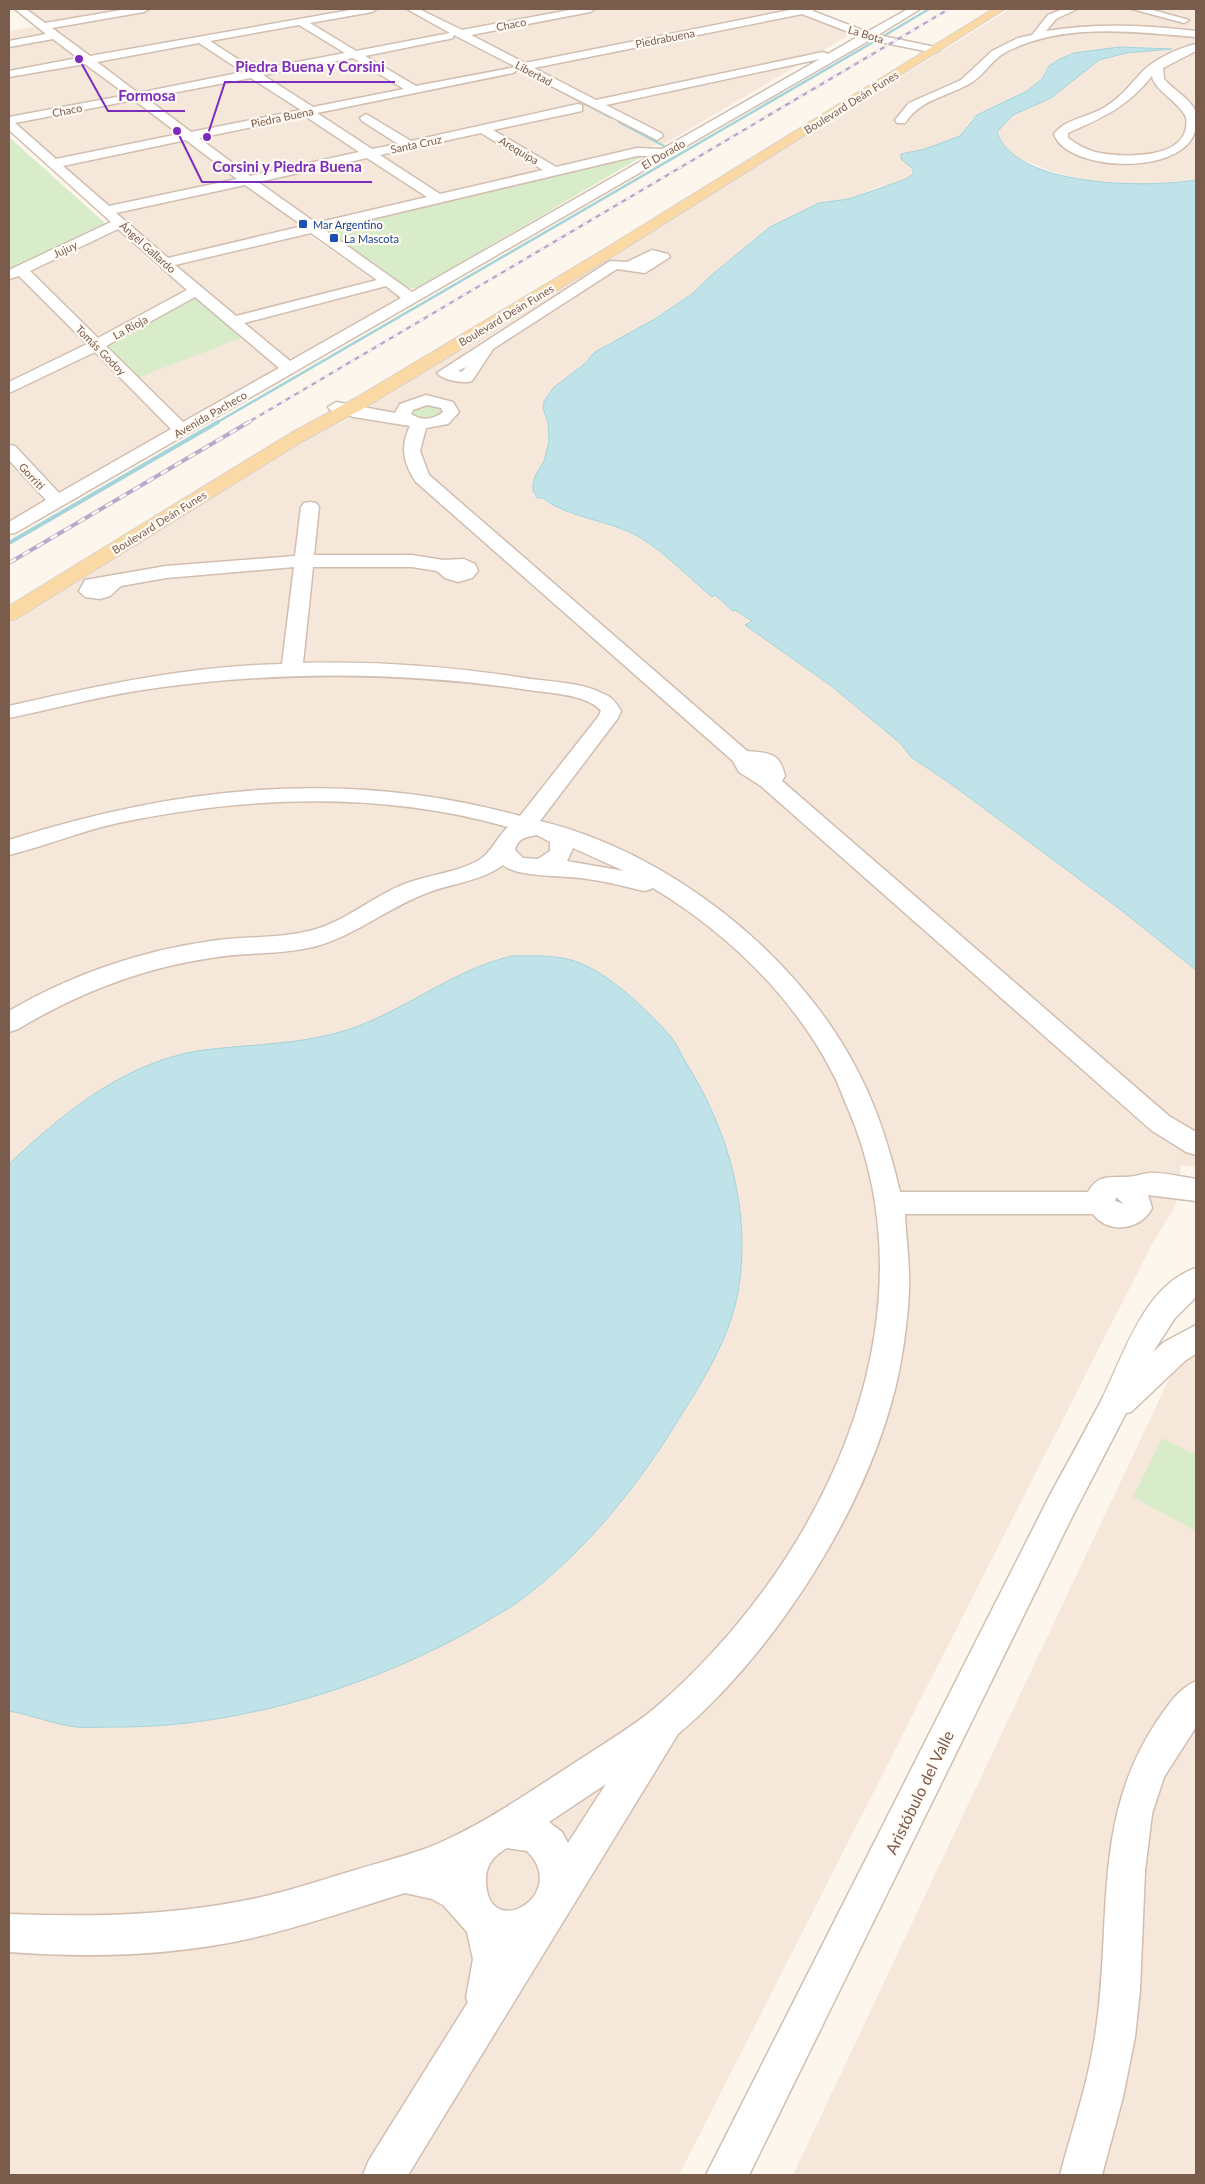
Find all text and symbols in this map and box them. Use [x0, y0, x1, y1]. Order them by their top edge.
street label: Chaco [495, 15, 527, 33]
street label: La Bota [847, 22, 885, 46]
street label: Piedrabuena [634, 26, 696, 50]
callout: Piedra Buena y Corsini [225, 52, 395, 82]
text: Piedra Buena y Corsini [235, 57, 385, 75]
street label: Libertad [513, 58, 555, 88]
street label: Boulevard Deán Funes [801, 68, 901, 136]
callout: Formosa [108, 81, 185, 111]
text: Formosa [118, 86, 176, 104]
street label: Chaco [51, 101, 83, 119]
street label: Piedra Buena [249, 104, 315, 130]
street label: Santa Cruz [389, 132, 443, 156]
street label: Arequipa [497, 133, 541, 167]
street label: El Dorado [639, 136, 687, 172]
callout: Corsini y Piedra Buena [202, 152, 372, 182]
text: Corsini y Piedra Buena [212, 157, 362, 175]
marker: Mar Argentino [297, 218, 309, 230]
place label: Mar Argentino [313, 218, 383, 231]
street label: Ángel Gallardo [117, 219, 179, 275]
marker: La Mascota [328, 232, 340, 244]
place label: La Mascota [344, 232, 399, 245]
street label: Jujuy [51, 238, 79, 260]
street label: Boulevard Deán Funes [456, 281, 556, 349]
street label: La Rioja [110, 312, 150, 342]
street label: Tomás Godoy [73, 322, 129, 378]
street label: Avenida Pacheco [171, 388, 249, 440]
street label: Gorriti [16, 460, 48, 492]
street label: Boulevard Deán Funes [109, 488, 209, 556]
street label: Aristóbulo del Valle [881, 1727, 957, 1857]

